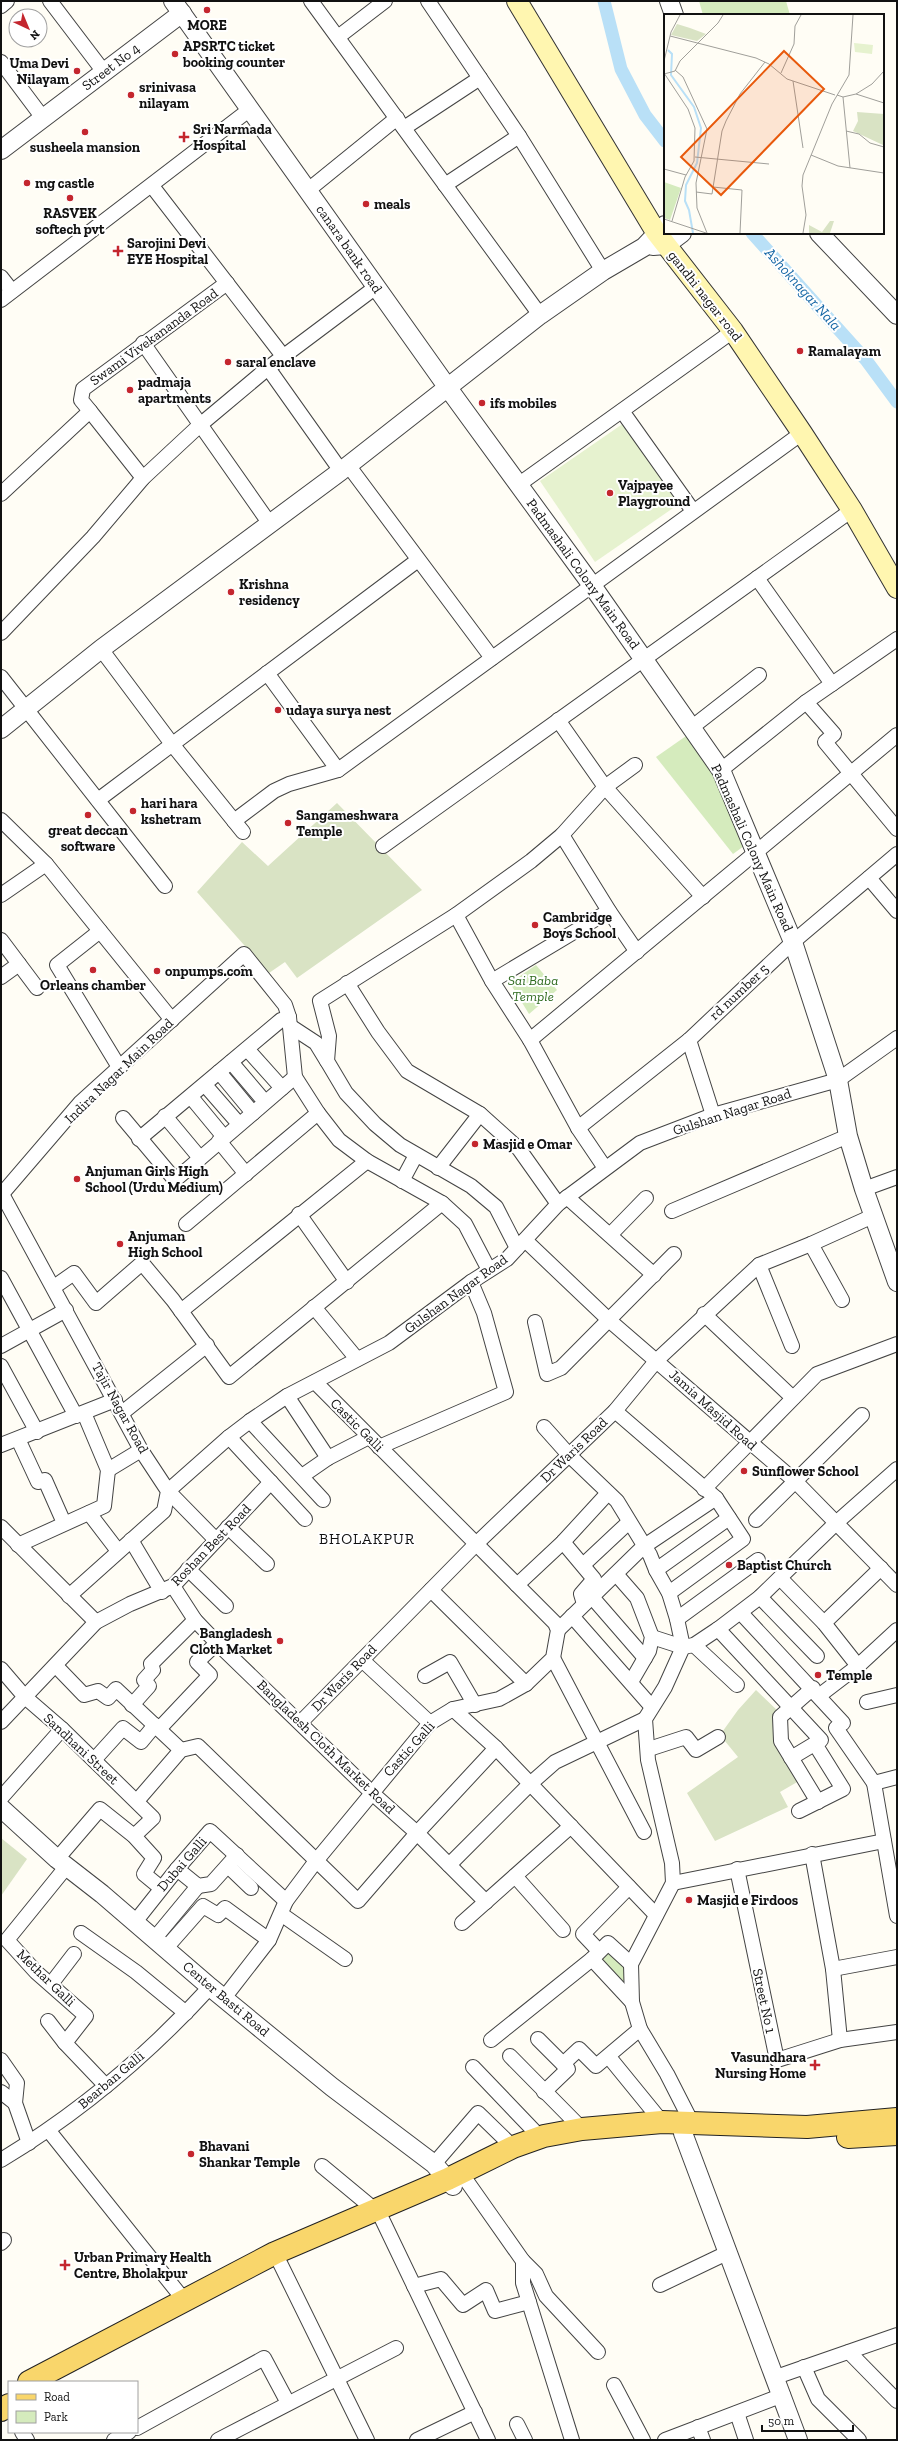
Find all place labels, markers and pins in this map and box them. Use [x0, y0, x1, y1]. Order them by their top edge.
marker: MORE [202, 5, 212, 15]
place label: MORE [187, 17, 227, 34]
place label: APSRTC ticket booking counter [182, 38, 285, 71]
marker: APSRTC ticket booking counter [170, 49, 180, 59]
place label: Uma Devi Nilayam [9, 55, 70, 88]
marker: Uma Devi Nilayam [72, 66, 82, 76]
place label: srinivasa nilayam [139, 79, 196, 112]
marker: srinivasa nilayam [126, 90, 136, 100]
place label: Sri Narmada Hospital [193, 121, 272, 154]
marker: susheela mansion [80, 127, 90, 137]
marker: Sri Narmada Hospital [178, 131, 190, 143]
place label: susheela mansion [30, 139, 141, 156]
place label: mg castle [35, 175, 94, 192]
marker: mg castle [22, 178, 32, 188]
marker: RASVEK softech pvt [65, 193, 75, 203]
place label: meals [374, 196, 411, 213]
marker: meals [361, 199, 371, 209]
place label: RASVEK softech pvt [36, 205, 105, 238]
place label: Sarojini Devi EYE Hospital [127, 235, 208, 268]
marker: Sarojini Devi EYE Hospital [112, 245, 124, 257]
place label: Ramalayam [808, 343, 882, 360]
marker: Ramalayam [795, 346, 805, 356]
place label: saral enclave [236, 354, 316, 371]
marker: saral enclave [223, 357, 233, 367]
place label: padmaja apartments [138, 374, 212, 407]
marker: padmaja apartments [125, 385, 135, 395]
place label: ifs mobiles [490, 395, 557, 412]
marker: ifs mobiles [477, 398, 487, 408]
place label: Vajpayee Playground [618, 477, 690, 510]
marker: Vajpayee Playground [605, 488, 615, 498]
place label: Krishna residency [239, 576, 300, 609]
marker: Krishna residency [226, 587, 236, 597]
place label: udaya surya nest [286, 702, 392, 719]
marker: udaya surya nest [273, 705, 283, 715]
place label: hari hara kshetram [141, 795, 202, 828]
marker: hari hara kshetram [128, 806, 138, 816]
place label: Sangameshwara Temple [296, 807, 399, 840]
marker: great deccan software [83, 810, 93, 820]
marker: Sangameshwara Temple [283, 818, 293, 828]
place label: great deccan software [48, 822, 128, 855]
place label: Cambridge Boys School [543, 909, 616, 942]
marker: Cambridge Boys School [530, 920, 540, 930]
place label: onpumps.com [165, 963, 254, 980]
marker: Orleans chamber [88, 965, 98, 975]
marker: onpumps.com [152, 966, 162, 976]
place label: Orleans chamber [40, 977, 146, 994]
place label: Masjid e Omar [483, 1136, 572, 1153]
marker: Masjid e Omar [470, 1139, 480, 1149]
place label: Anjuman Girls High School (Urdu Medium) [85, 1163, 223, 1196]
marker: Anjuman Girls High School (Urdu Medium) [72, 1174, 82, 1184]
place label: Anjuman High School [128, 1228, 203, 1261]
marker: Anjuman High School [115, 1239, 125, 1249]
place label: Sunflower School [752, 1463, 859, 1480]
marker: Sunflower School [739, 1466, 749, 1476]
place label: Baptist Church [737, 1557, 831, 1574]
marker: Baptist Church [724, 1560, 734, 1570]
place label: Bangladesh Cloth Market [190, 1625, 272, 1658]
marker: Bangladesh Cloth Market [275, 1636, 285, 1646]
place label: Temple [826, 1667, 873, 1684]
marker: Temple [813, 1670, 823, 1680]
place label: Masjid e Firdoos [697, 1892, 799, 1909]
marker: Masjid e Firdoos [684, 1895, 694, 1905]
place label: Vasundhara Nursing Home [715, 2049, 806, 2082]
marker: Vasundhara Nursing Home [809, 2059, 821, 2071]
place label: Bhavani Shankar Temple [199, 2138, 300, 2171]
marker: Bhavani Shankar Temple [186, 2149, 196, 2159]
place label: Urban Primary Health Centre, Bholakpur [74, 2249, 211, 2282]
marker: Urban Primary Health Centre, Bholakpur [59, 2259, 71, 2271]

